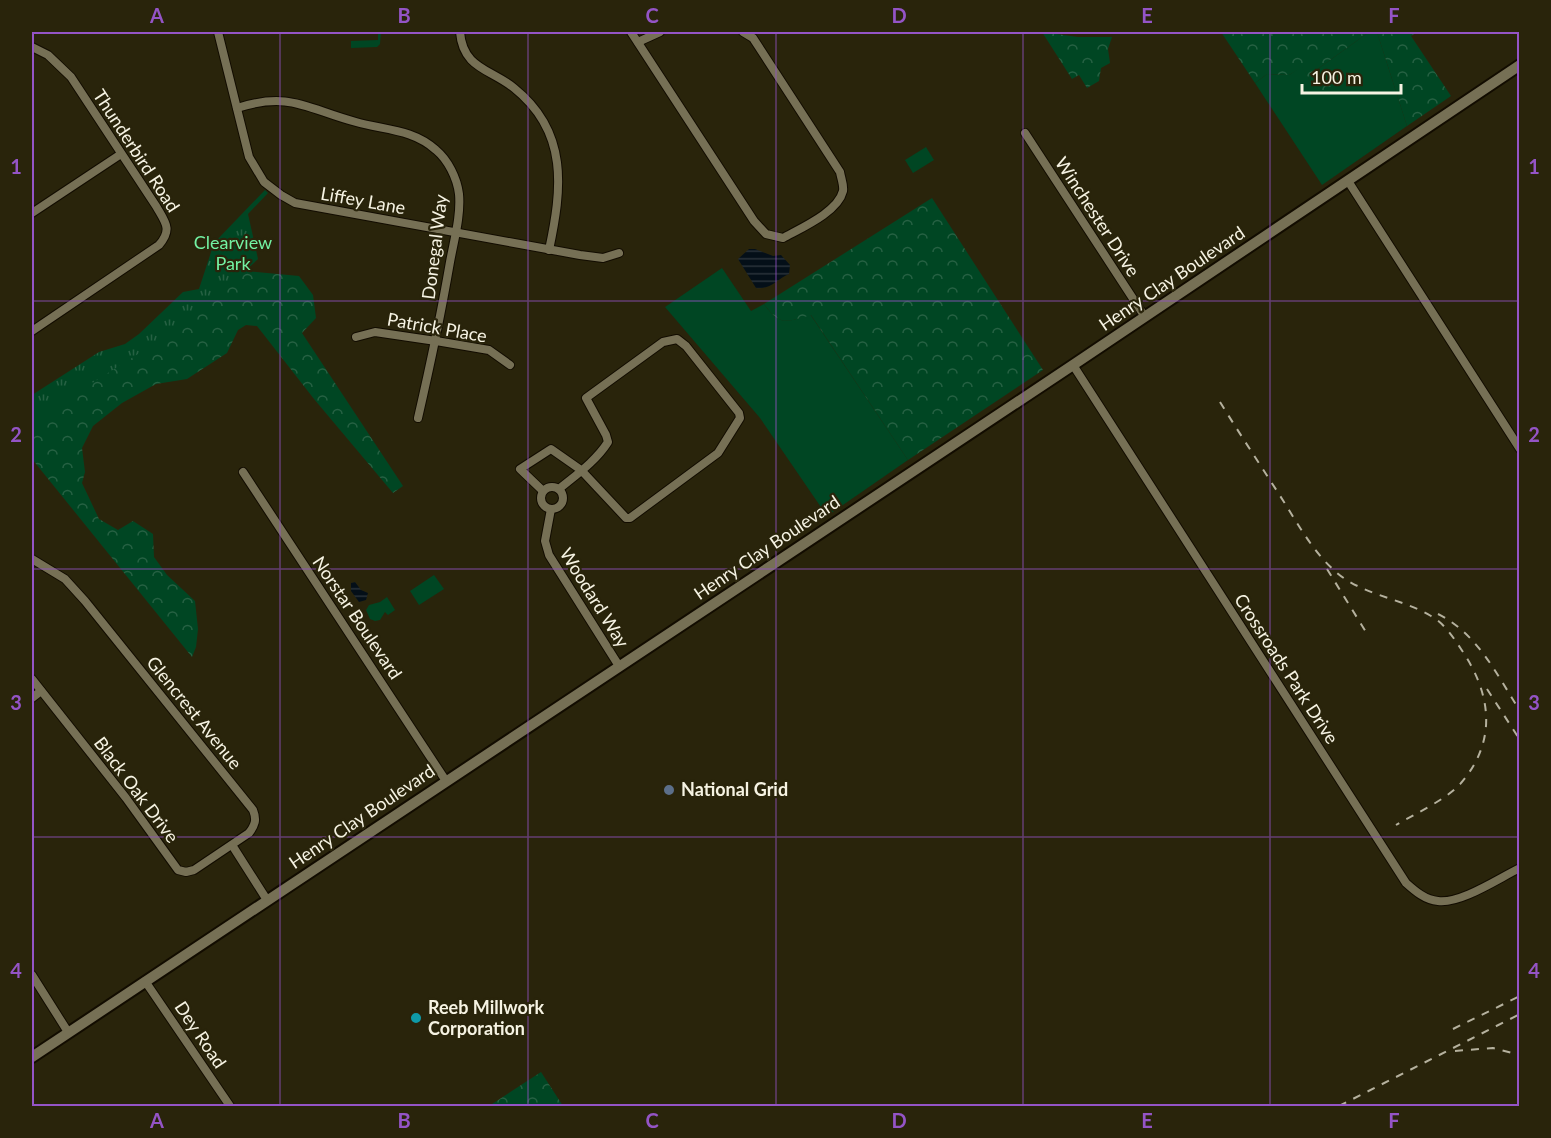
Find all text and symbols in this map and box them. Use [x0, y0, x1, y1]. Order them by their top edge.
text: A [149, 3, 164, 27]
text: B [397, 3, 411, 27]
text: C [645, 3, 659, 27]
text: D [891, 3, 907, 27]
text: E [1141, 3, 1153, 27]
text: F [1388, 3, 1400, 27]
scale bar [1302, 57, 1401, 95]
text: 100 m [1311, 66, 1362, 88]
street label: Thunderbird Road [89, 85, 185, 216]
street label: Winchester Drive [1051, 152, 1145, 281]
text: 1 [10, 154, 22, 178]
text: 1 [1528, 154, 1540, 178]
street label: Liffey Lane [319, 182, 407, 218]
street label: Donegal Way [417, 192, 451, 301]
street label: Henry Clay Boulevard [1094, 221, 1249, 335]
park label: Clearview Park [194, 231, 272, 274]
street label: Patrick Place [386, 307, 489, 347]
text: 2 [10, 422, 22, 446]
text: 2 [1528, 422, 1540, 446]
street label: Henry Clay Boulevard [689, 490, 844, 604]
street label: Woodard Way [555, 544, 635, 652]
street label: Norstar Boulevard [309, 552, 407, 683]
street label: Crossroads Park Drive [1230, 589, 1344, 748]
street label: Glencrest Avenue [142, 651, 247, 773]
text: 3 [10, 690, 22, 714]
text: 3 [1528, 690, 1540, 714]
street label: Black Oak Drive [90, 732, 184, 847]
street label: Henry Clay Boulevard [284, 759, 439, 873]
place label: National Grid [681, 778, 788, 800]
marker: National Grid [662, 783, 676, 797]
text: 4 [10, 958, 22, 982]
text: 4 [1528, 958, 1540, 982]
place label: Reeb Millwork Corporation [428, 996, 545, 1039]
street label: Dey Road [170, 997, 231, 1072]
marker: Reeb Millwork Corporation [409, 1011, 423, 1025]
text: A [149, 1108, 164, 1132]
text: B [397, 1108, 411, 1132]
text: C [645, 1108, 659, 1132]
text: D [891, 1108, 907, 1132]
text: E [1141, 1108, 1153, 1132]
text: F [1388, 1108, 1400, 1132]

